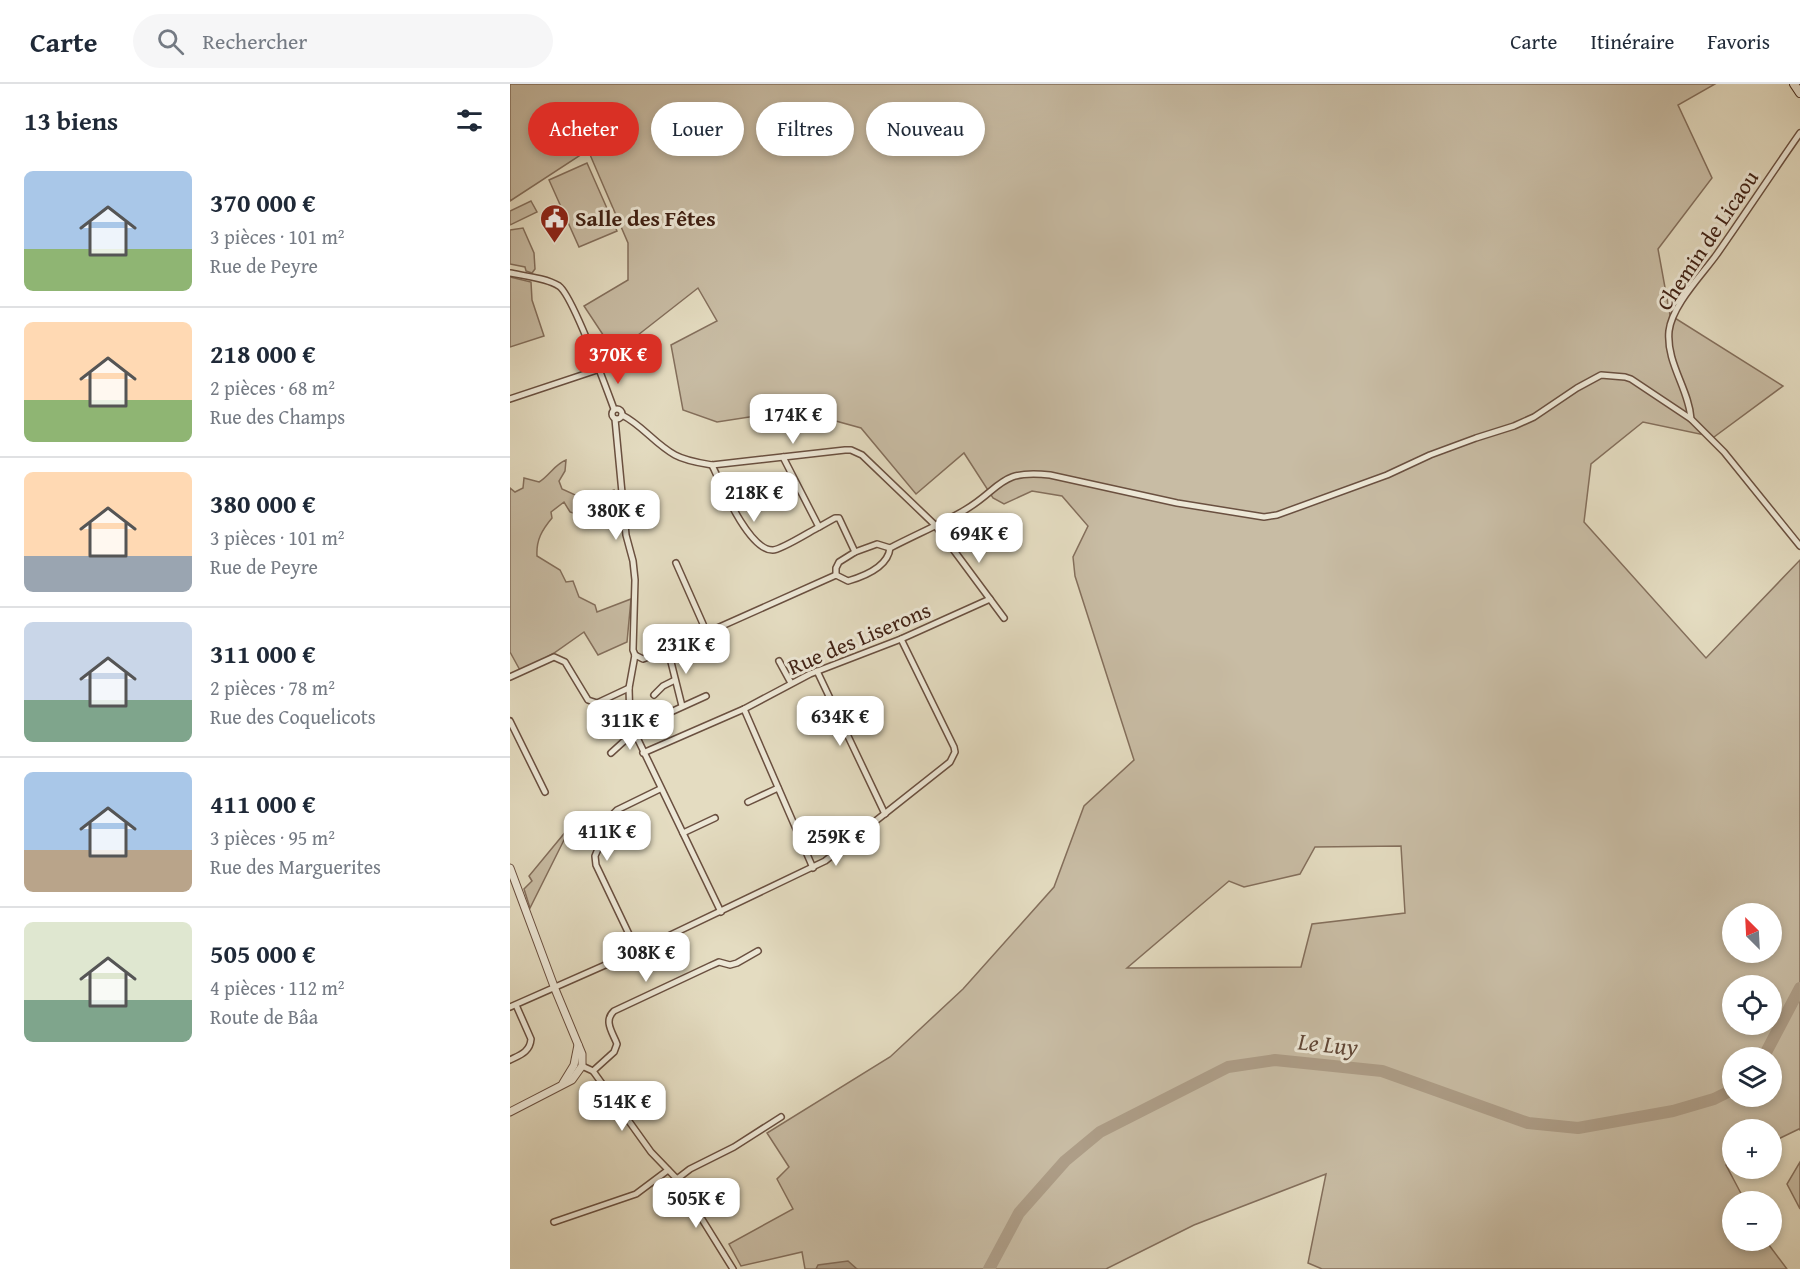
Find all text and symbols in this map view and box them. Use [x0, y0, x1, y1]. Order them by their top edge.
search box [133, 14, 553, 68]
text: Carte [30, 21, 97, 62]
icon: search [154, 25, 187, 58]
text: Rechercher [202, 25, 307, 57]
text: Carte [1510, 26, 1557, 57]
text: Itinéraire [1590, 26, 1674, 57]
text: Favoris [1707, 26, 1770, 57]
text: 13 biens [24, 101, 118, 140]
chip: Acheter [528, 102, 639, 156]
chip: Louer [651, 102, 744, 156]
chip: Filtres [756, 102, 854, 156]
chip: Nouveau [866, 102, 985, 156]
icon: filters [453, 104, 486, 137]
street label: Chemin de Licaou [1648, 163, 1766, 317]
text: 370 000 € [210, 183, 316, 222]
icon: home [72, 195, 144, 267]
public building icon: Salle des Fêtes [538, 202, 570, 244]
place label: Salle des Fêtes [575, 202, 716, 234]
text: 3 pièces · 101 m² [210, 222, 345, 251]
text: Rue de Peyre [210, 251, 318, 280]
text: 218 000 € [210, 334, 316, 373]
pin: 370K € [569, 334, 667, 385]
text: 370K € [589, 339, 647, 368]
icon: home [72, 346, 144, 418]
text: 2 pièces · 68 m² [210, 373, 335, 402]
pin: 174K € [744, 394, 842, 445]
text: 174K € [764, 399, 822, 428]
text: Rue des Champs [210, 402, 345, 431]
pin: 218K € [705, 472, 803, 523]
text: 218K € [725, 477, 783, 506]
text: 380 000 € [210, 484, 316, 523]
pin: 380K € [567, 490, 665, 541]
text: 380K € [587, 495, 645, 524]
icon: home [72, 496, 144, 568]
pin: 694K € [930, 513, 1028, 564]
text: 694K € [950, 518, 1008, 547]
text: 3 pièces · 101 m² [210, 523, 345, 552]
text: Rue de Peyre [210, 552, 318, 581]
street label: Rue des Liserons [783, 594, 935, 682]
pin: 231K € [637, 624, 735, 675]
text: 231K € [657, 629, 715, 658]
text: 311 000 € [210, 634, 316, 673]
icon: home [72, 646, 144, 718]
text: 2 pièces · 78 m² [210, 673, 335, 702]
pin: 634K € [791, 696, 889, 747]
pin: 311K € [581, 700, 679, 751]
text: 634K € [811, 701, 869, 730]
text: Rue des Coquelicots [210, 702, 376, 731]
text: 311K € [601, 705, 659, 734]
text: 411 000 € [210, 784, 316, 823]
icon: home [72, 796, 144, 868]
pin: 411K € [558, 811, 656, 862]
text: 411K € [578, 816, 636, 845]
pin: 259K € [787, 816, 885, 867]
text: 259K € [807, 821, 865, 850]
text: 3 pièces · 95 m² [210, 823, 335, 852]
text: Rue des Marguerites [210, 852, 381, 881]
north arrow [1722, 903, 1782, 963]
map controls [1722, 903, 1782, 1251]
pin: 308K € [597, 932, 695, 983]
text: 505 000 € [210, 934, 316, 973]
text: 308K € [617, 937, 675, 966]
icon: home [72, 946, 144, 1018]
text: 4 pièces · 112 m² [210, 973, 345, 1002]
button: locate [1722, 975, 1782, 1035]
text: Route de Bâa [210, 1002, 318, 1031]
water label: Le Luy [1295, 1023, 1360, 1065]
button: layers [1722, 1047, 1782, 1107]
pin: 514K € [573, 1081, 671, 1132]
text: 514K € [593, 1086, 651, 1115]
button: + [1722, 1119, 1782, 1179]
pin: 505K € [647, 1178, 745, 1229]
text: 505K € [667, 1183, 725, 1212]
button: − [1722, 1191, 1782, 1251]

